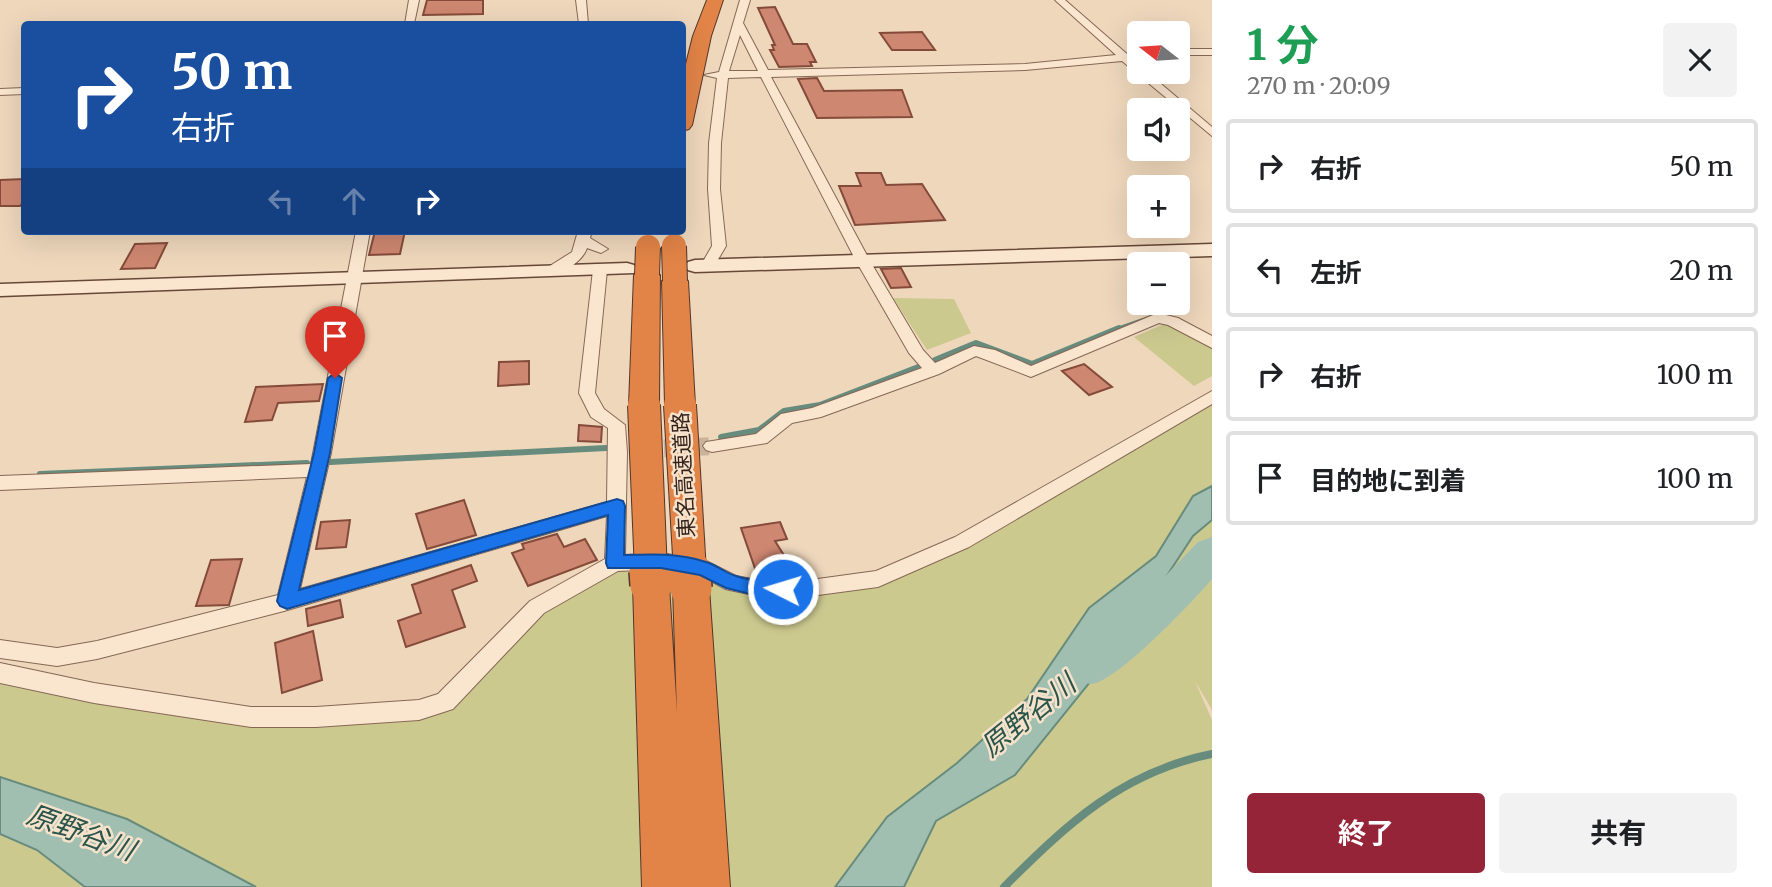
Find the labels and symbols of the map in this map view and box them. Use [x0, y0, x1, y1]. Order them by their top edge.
north arrow [1127, 21, 1190, 84]
pin [305, 306, 365, 378]
street label: 東名高速道路 [667, 411, 700, 539]
position arrow [746, 552, 820, 626]
water label: 原野谷川 [973, 664, 1085, 764]
water label: 原野谷川 [22, 796, 143, 869]

